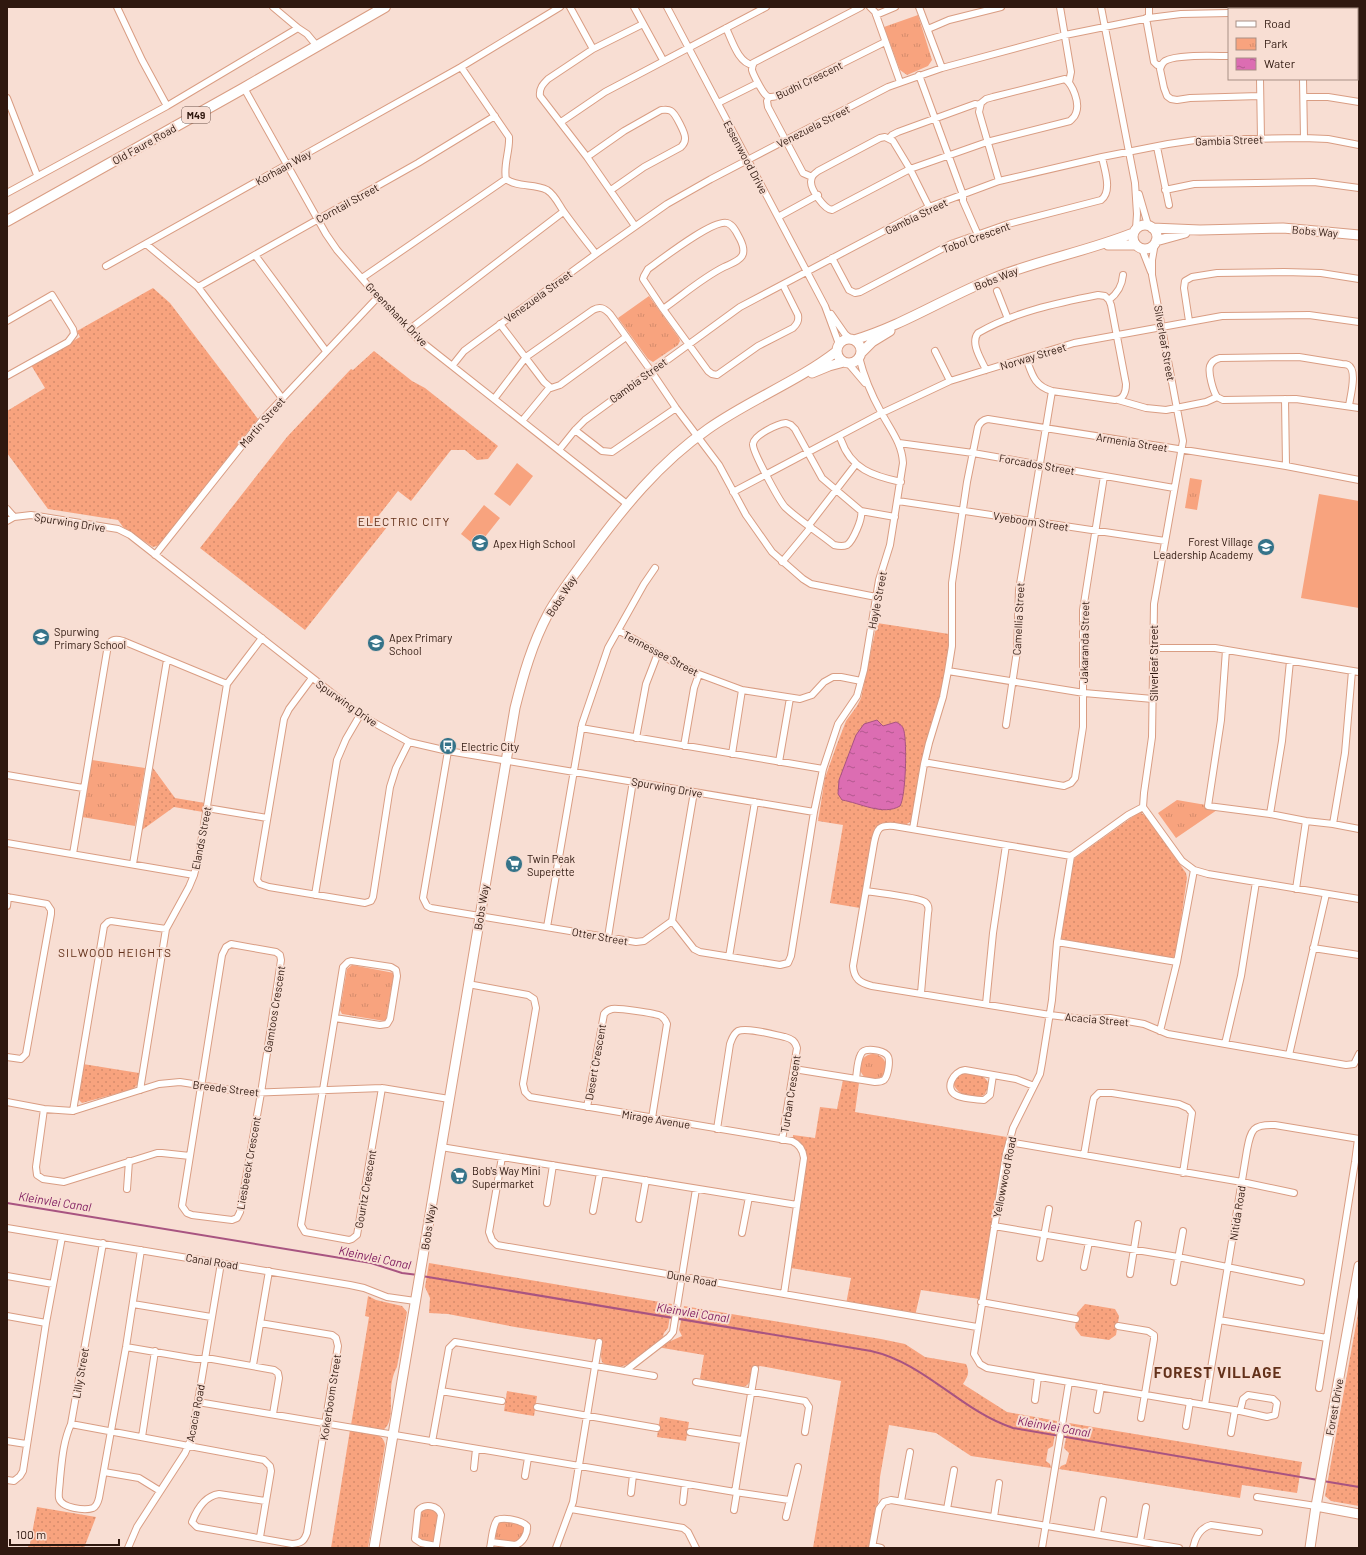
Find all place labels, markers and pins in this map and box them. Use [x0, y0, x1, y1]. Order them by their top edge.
school or university icon: Apex High School [470, 533, 490, 553]
place label: Forest Village Leadership Academy [1153, 535, 1253, 561]
place label: Apex High School [493, 537, 575, 550]
school or university icon: Forest Village Leadership Academy [1256, 537, 1276, 557]
place label: Spurwing Primary School [54, 625, 126, 651]
school or university icon: Spurwing Primary School [31, 627, 51, 647]
place label: Apex Primary School [389, 631, 452, 657]
school or university icon: Apex Primary School [366, 633, 386, 653]
bus stop icon: Electric City [438, 736, 458, 756]
place label: Electric City [461, 740, 519, 753]
place label: Twin Peak Superette [527, 852, 575, 878]
supermarket icon: Twin Peak Superette [504, 854, 524, 874]
place label: Bob's Way Mini Supermarket [472, 1164, 541, 1190]
supermarket icon: Bob's Way Mini Supermarket [449, 1166, 469, 1186]

